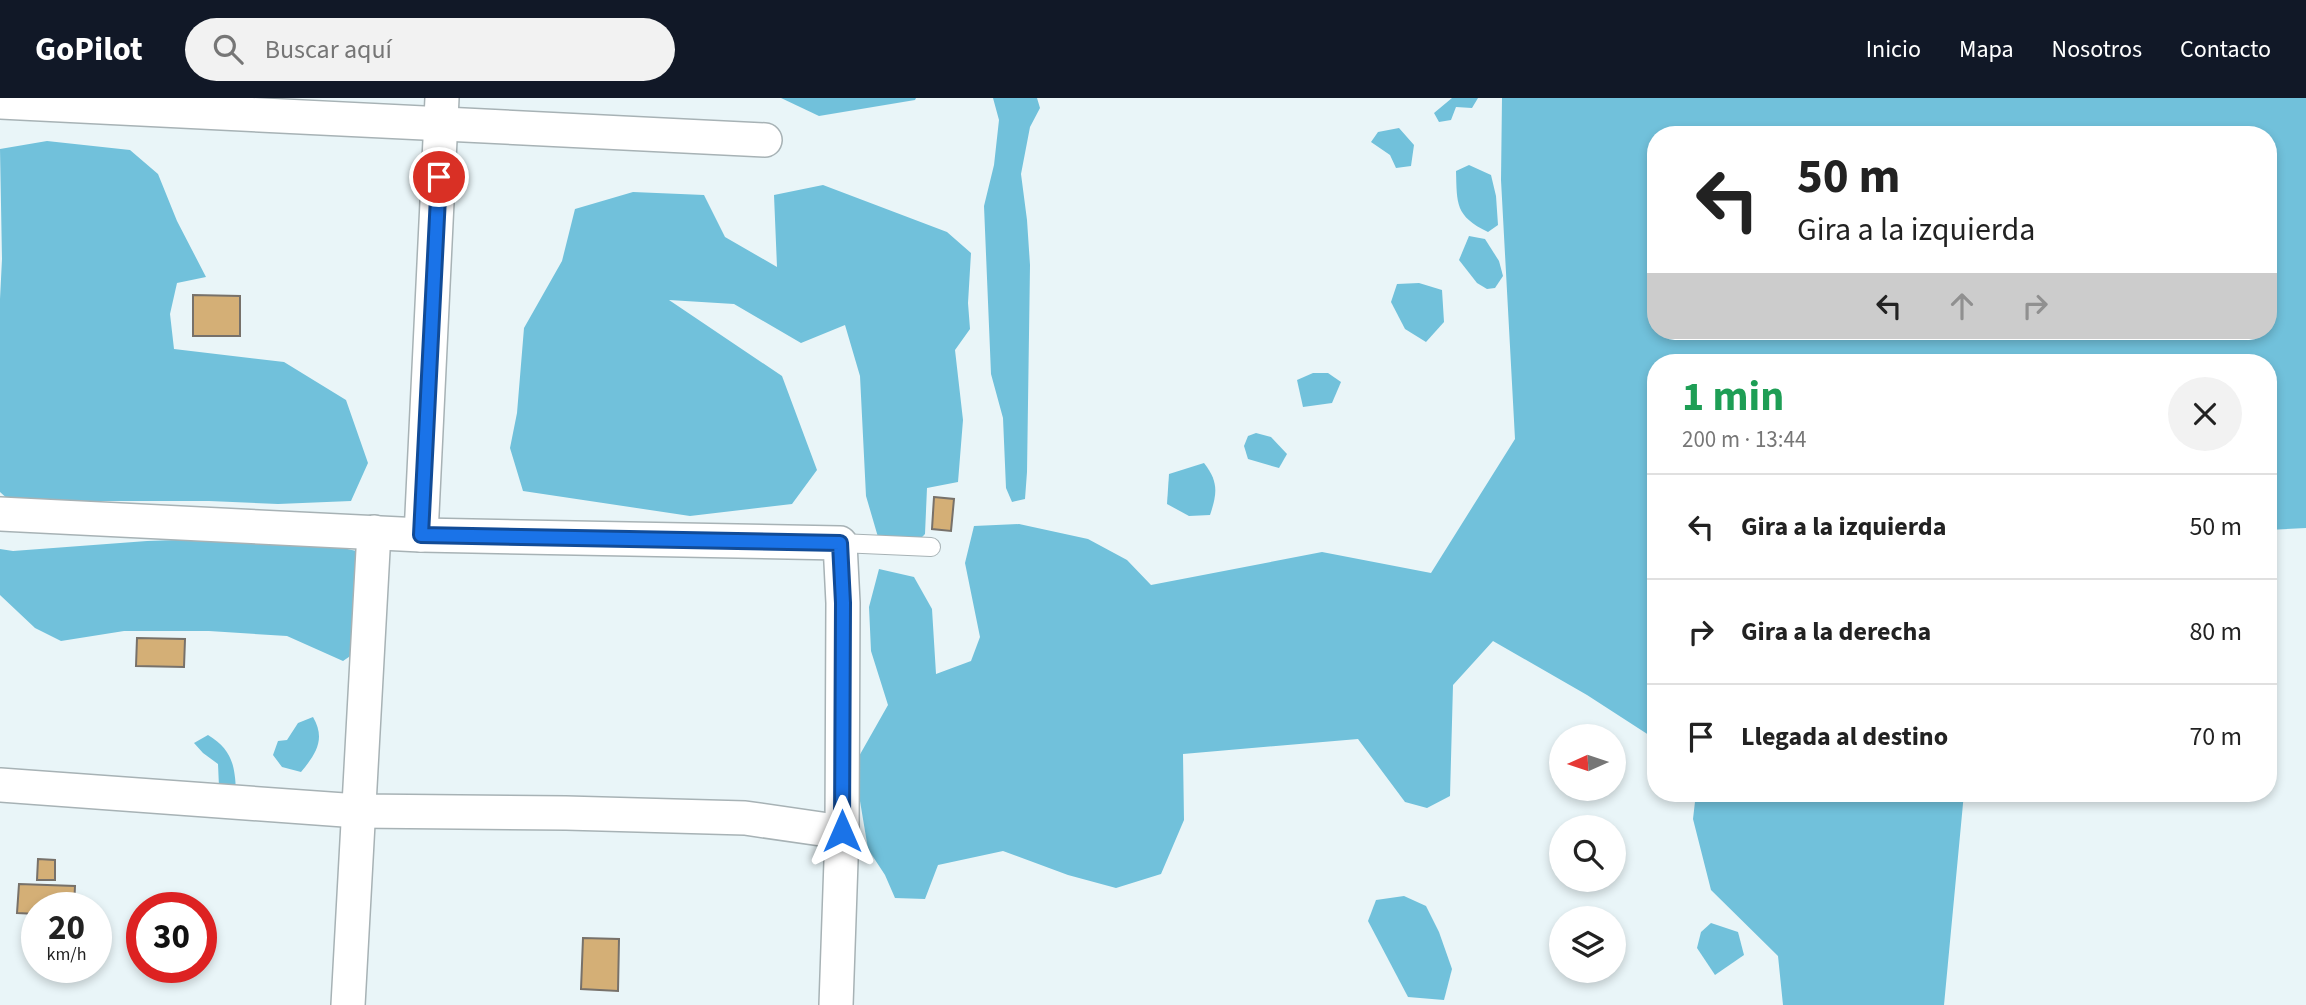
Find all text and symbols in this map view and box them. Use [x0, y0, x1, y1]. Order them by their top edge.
search box [185, 18, 675, 81]
text: GoPilot [35, 26, 143, 73]
icon: search [209, 30, 247, 68]
text: Buscar aquí [265, 31, 392, 68]
text: Inicio [1866, 32, 1921, 67]
text: Mapa [1959, 32, 2014, 67]
text: Nosotros [2052, 32, 2142, 67]
text: Contacto [2180, 32, 2271, 67]
text: 50 m [1797, 142, 1901, 212]
pin [409, 147, 469, 207]
icon: left [1682, 154, 1773, 245]
icon: arrive [420, 158, 458, 196]
text: Gira a la izquierda [1797, 207, 2035, 253]
icon: left [1870, 287, 1908, 325]
icon: ahead [1943, 287, 1981, 325]
icon: right [2016, 287, 2054, 325]
text: 1 min [1682, 367, 1784, 427]
button: close [2168, 377, 2242, 451]
text: 200 m · 13:44 [1682, 423, 1806, 456]
icon: left [1682, 508, 1720, 546]
text: Gira a la izquierda [1741, 508, 1946, 545]
text: 50 m [2189, 508, 2242, 545]
icon: right [1682, 613, 1720, 651]
text: Gira a la derecha [1741, 613, 1931, 650]
text: 80 m [2189, 613, 2242, 650]
icon: arrive [1682, 718, 1720, 756]
text: Llegada al destino [1741, 718, 1948, 755]
text: 70 m [2189, 718, 2242, 755]
north arrow [1549, 724, 1626, 802]
map controls [1549, 724, 1626, 983]
position arrow [805, 794, 879, 868]
button: search [1549, 815, 1626, 892]
speed limit sign: 30 [126, 892, 217, 983]
text: 20 [48, 903, 85, 953]
button: layers [1549, 906, 1626, 983]
text: km/h [47, 942, 86, 967]

